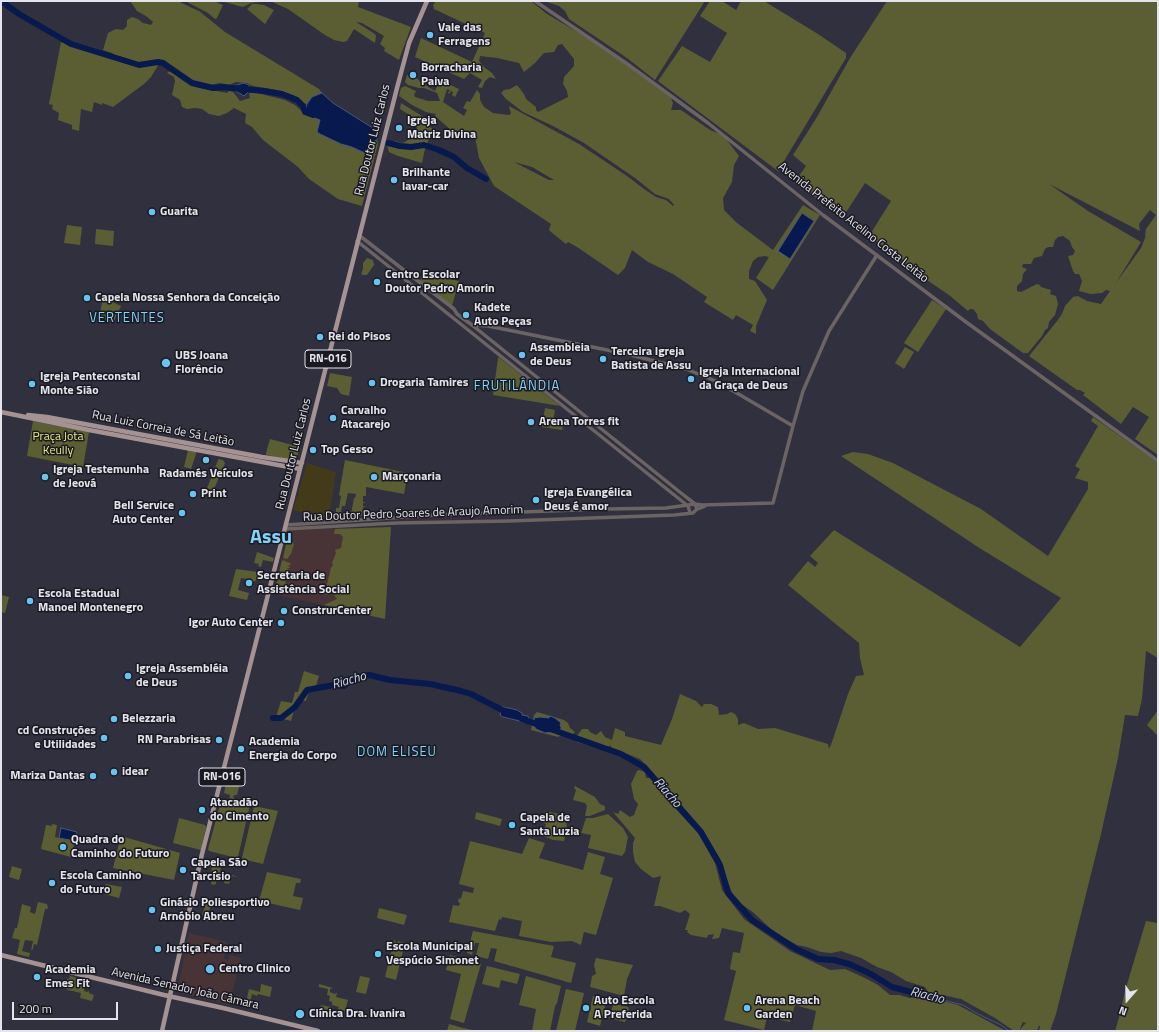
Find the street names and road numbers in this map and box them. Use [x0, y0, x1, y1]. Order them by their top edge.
street label: Rua Doutor Luiz Carlos [352, 83, 394, 197]
street label: Avenida Prefeito Acelino Costa Leitão [775, 160, 931, 286]
road number: RN-016 [305, 350, 351, 368]
street label: Rua Doutor Luiz Carlos [273, 397, 315, 511]
street label: Rua Luiz Correia de Sá Leitão [91, 408, 235, 450]
street label: Rua Doutor Pedro Soares de Araujo Amorim [303, 503, 523, 525]
road number: RN-016 [199, 768, 245, 786]
street label: Avenida Senador João Câmara [110, 965, 260, 1013]

